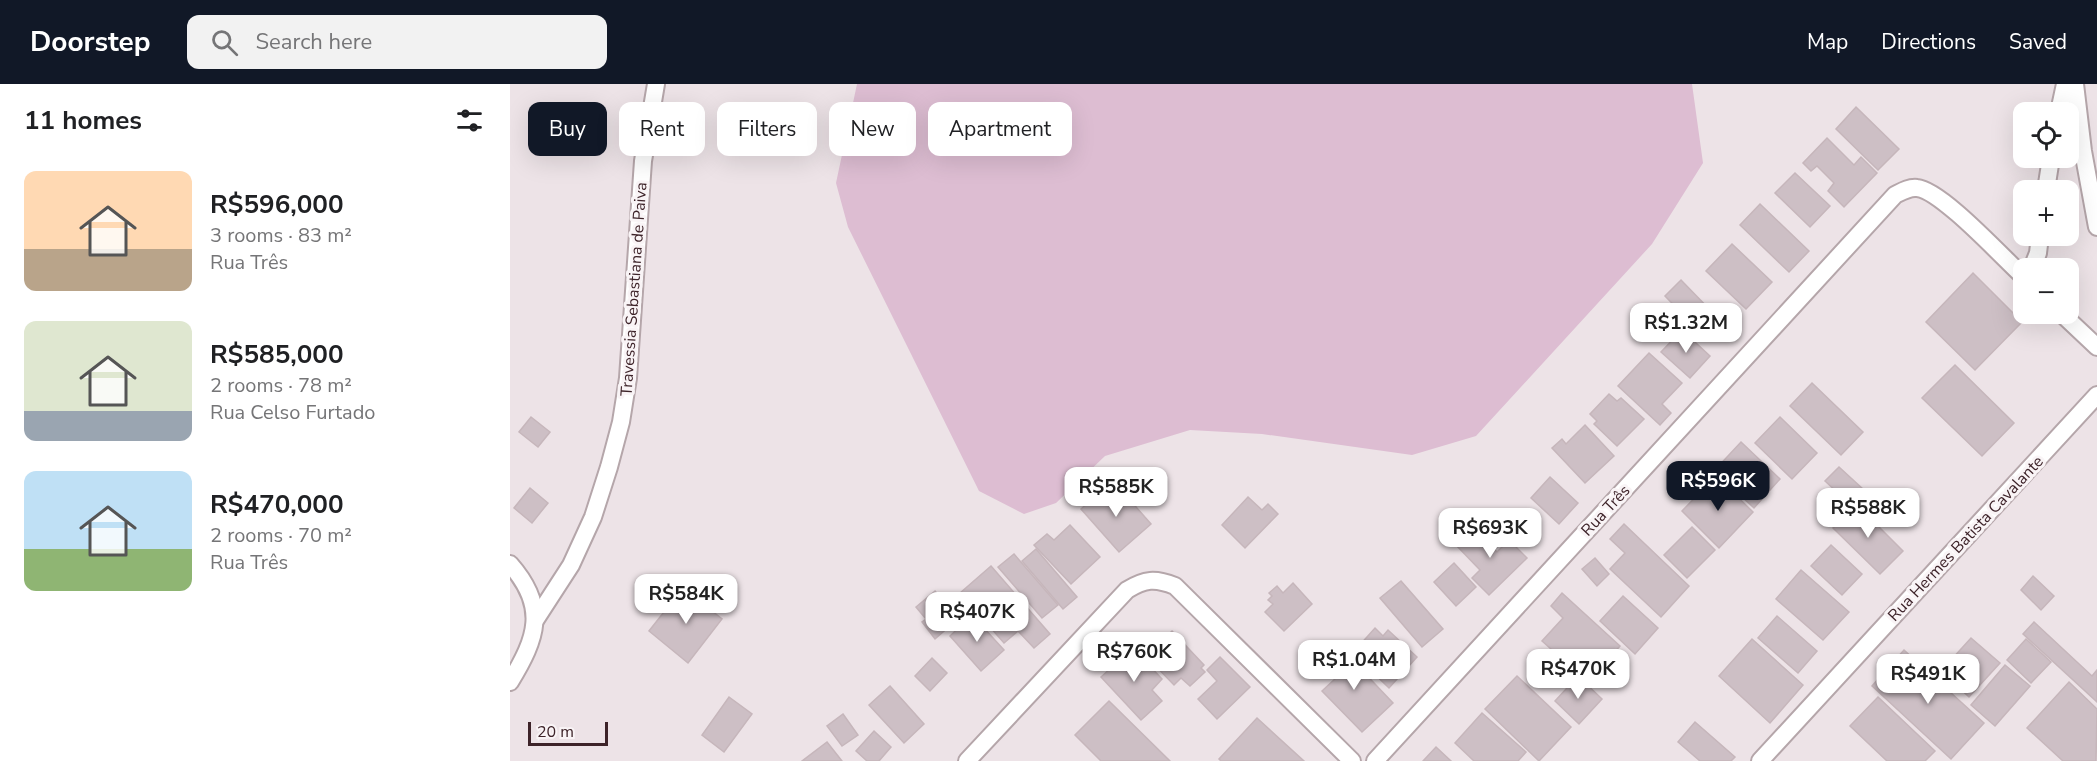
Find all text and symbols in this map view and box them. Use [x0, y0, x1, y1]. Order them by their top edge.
search box [187, 15, 607, 69]
text: Doorstep [30, 23, 151, 61]
icon: search [208, 26, 241, 59]
text: Search here [256, 27, 372, 57]
text: Map [1807, 28, 1848, 56]
text: Directions [1881, 28, 1976, 56]
text: Saved [2009, 28, 2067, 56]
chip: Buy [528, 102, 607, 156]
chip: Rent [619, 102, 705, 156]
chip: Filters [717, 102, 817, 156]
chip: New [829, 102, 916, 156]
chip: Apartment [928, 102, 1072, 156]
map controls [2013, 102, 2079, 324]
button: locate [2013, 102, 2079, 168]
text: 11 homes [24, 103, 142, 138]
icon: filters [453, 104, 486, 137]
button: + [2013, 180, 2079, 246]
street label: Travessia Sebastiana de Paiva [616, 181, 652, 397]
text: R$596,000 [210, 187, 343, 222]
icon: home [72, 195, 144, 267]
text: 3 rooms · 83 m² [210, 222, 352, 249]
text: Rua Três [210, 249, 288, 276]
button: − [2013, 258, 2079, 324]
pin: R$1.32M [1631, 303, 1741, 354]
text: R$1.32M [1644, 309, 1728, 336]
text: R$585,000 [210, 337, 343, 372]
icon: home [72, 345, 144, 417]
text: 2 rooms · 78 m² [210, 372, 352, 399]
text: Rua Celso Furtado [210, 399, 375, 426]
street label: Rua Hermes Batista Cavalante [1883, 451, 2048, 626]
pin: R$596K [1669, 461, 1767, 512]
pin: R$585K [1067, 467, 1165, 518]
text: R$596K [1681, 467, 1756, 494]
text: R$585K [1079, 473, 1154, 500]
street label: Rua Três [1576, 480, 1635, 541]
text: R$470,000 [210, 487, 343, 522]
pin: R$588K [1819, 488, 1917, 539]
text: R$588K [1831, 494, 1906, 521]
icon: home [72, 495, 144, 567]
pin: R$693K [1441, 508, 1539, 559]
text: R$693K [1453, 514, 1528, 541]
text: 2 rooms · 70 m² [210, 522, 352, 549]
text: Rua Três [210, 549, 288, 576]
pin: R$584K [637, 574, 735, 625]
text: R$584K [649, 580, 724, 607]
pin: R$407K [928, 592, 1026, 643]
text: R$407K [940, 598, 1015, 625]
pin: R$760K [1085, 632, 1183, 683]
text: R$760K [1097, 638, 1172, 665]
pin: R$1.04M [1299, 640, 1409, 691]
text: R$1.04M [1312, 646, 1396, 673]
pin: R$470K [1529, 649, 1627, 700]
pin: R$491K [1879, 654, 1977, 705]
text: R$470K [1541, 655, 1616, 682]
text: R$491K [1891, 660, 1966, 687]
scale bar [528, 719, 608, 746]
text: 20 m [537, 721, 574, 743]

